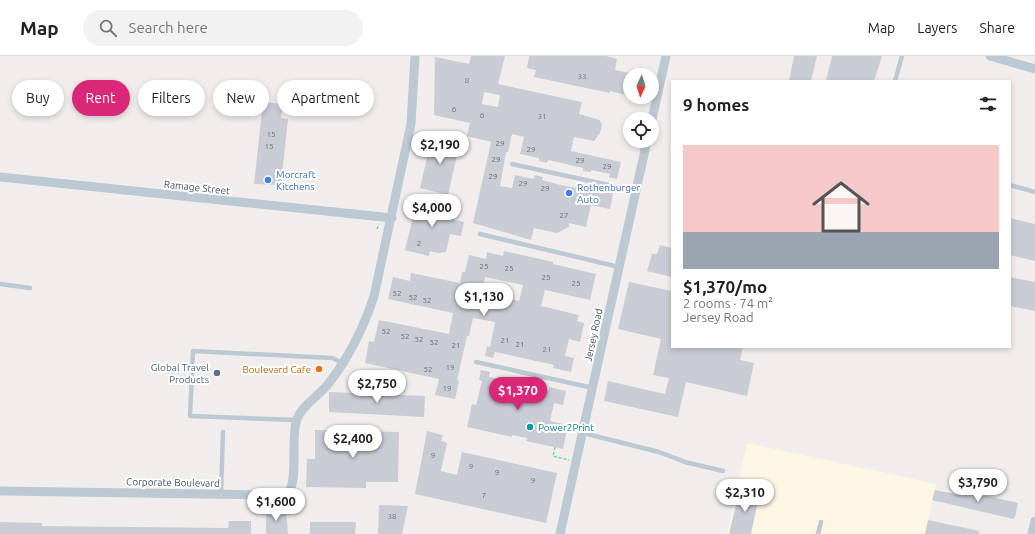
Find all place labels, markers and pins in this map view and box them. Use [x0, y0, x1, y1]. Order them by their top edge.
pin: $2,190 [407, 131, 473, 165]
place label: Morcraft Kitchens [276, 169, 316, 192]
marker: Morcraft Kitchens [263, 175, 273, 185]
place label: Rothenburger Auto [577, 182, 641, 205]
marker: Rothenburger Auto [564, 188, 574, 198]
pin: $4,000 [399, 194, 465, 228]
pin: $1,130 [451, 283, 517, 317]
place label: Global Travel Products [151, 362, 209, 385]
place label: Boulevard Cafe [242, 364, 311, 375]
marker: Boulevard Cafe [314, 364, 324, 374]
marker: Global Travel Products [212, 368, 222, 378]
pin: $2,750 [344, 370, 410, 404]
pin: $1,370 [485, 377, 551, 411]
marker: Power2Print [525, 422, 535, 432]
place label: Power2Print [538, 422, 594, 433]
pin: $2,400 [320, 425, 386, 459]
pin: $3,790 [945, 469, 1011, 503]
pin: $2,310 [712, 479, 778, 513]
pin: $1,600 [243, 488, 309, 522]

